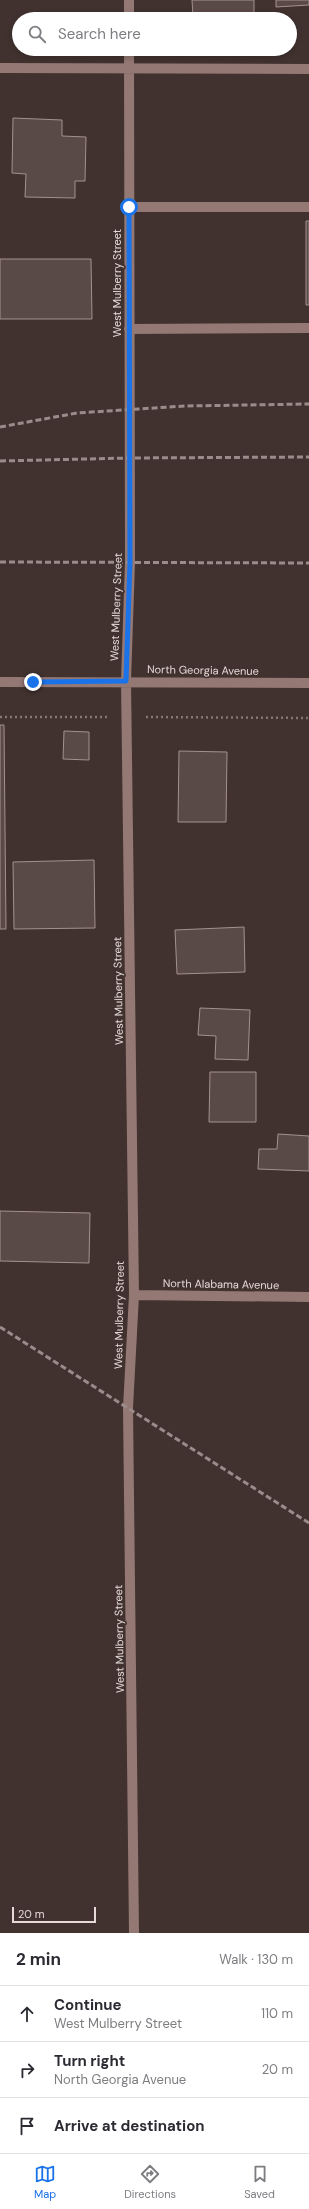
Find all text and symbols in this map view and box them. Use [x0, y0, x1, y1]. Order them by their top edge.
search box [12, 12, 297, 56]
icon: search [26, 23, 48, 45]
text: Search here [58, 24, 141, 44]
route start [120, 198, 138, 216]
street label: West Mulberry Street [110, 229, 124, 337]
street label: West Mulberry Street [107, 553, 125, 661]
street label: North Georgia Avenue [147, 662, 259, 678]
route end [24, 673, 42, 691]
street label: West Mulberry Street [110, 937, 126, 1045]
street label: West Mulberry Street [111, 1261, 127, 1369]
street label: North Alabama Avenue [163, 1276, 279, 1292]
street label: West Mulberry Street [111, 1585, 127, 1693]
scale bar [12, 1905, 96, 1924]
text: 20 m [18, 1907, 44, 1921]
text: 2 min [16, 1948, 61, 1970]
text: Walk · 130 m [219, 1951, 293, 1968]
text: Continue [54, 1995, 122, 2015]
icon: ahead [16, 2003, 38, 2025]
text: 110 m [261, 2005, 293, 2022]
text: West Mulberry Street [54, 2015, 182, 2032]
text: Turn right [54, 2051, 125, 2071]
icon: right [16, 2059, 38, 2081]
text: 20 m [262, 2061, 293, 2078]
text: North Georgia Avenue [54, 2071, 186, 2088]
icon: arrive [16, 2115, 38, 2137]
text: Arrive at destination [54, 2116, 205, 2136]
tab: Map [34, 2163, 56, 2201]
tab: Directions [124, 2163, 176, 2201]
tab: Saved [244, 2163, 275, 2201]

